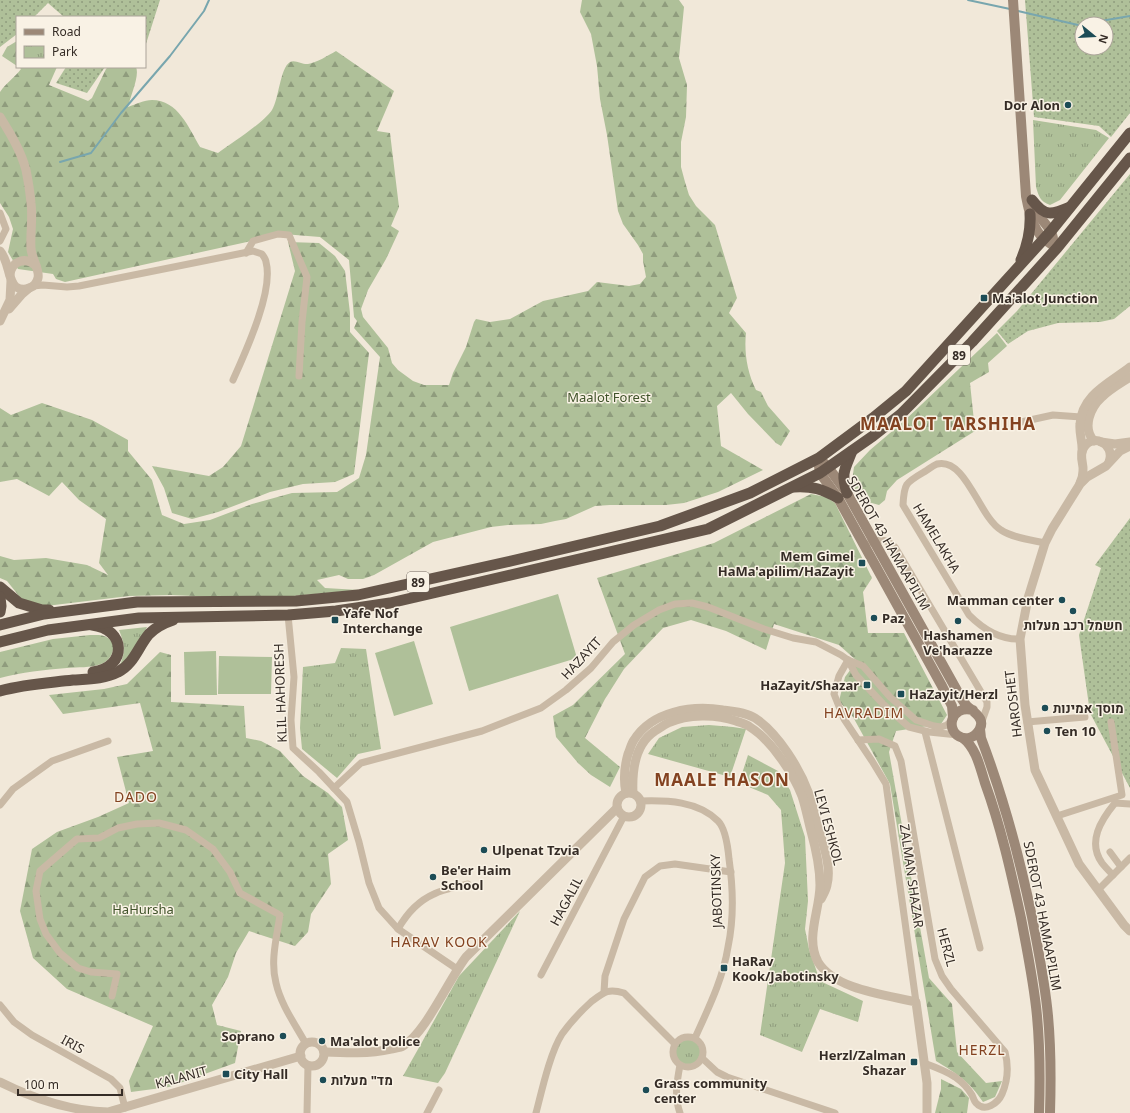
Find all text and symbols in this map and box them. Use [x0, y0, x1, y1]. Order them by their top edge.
legend [16, 16, 146, 68]
north arrow [1074, 16, 1114, 56]
text: Road [52, 23, 81, 40]
text: N [1095, 33, 1113, 46]
text: Park [52, 43, 78, 60]
place label: Dor Alon [1004, 96, 1060, 114]
marker: Dor Alon [1063, 100, 1073, 110]
place label: Ma'alot Junction [992, 289, 1098, 307]
marker: Ma'alot Junction [979, 293, 989, 303]
road number: 89 [948, 345, 970, 365]
park label: Maalot Forest [567, 388, 651, 406]
district label: MAALOT TARSHIHA [860, 412, 1036, 435]
street label: SDEROT 43 HAMAAPILIM [843, 473, 935, 613]
street label: HAMELAKHA [909, 500, 965, 577]
place label: Mem Gimel HaMa'apilim/HaZayit [718, 547, 854, 580]
marker: Mem Gimel HaMa'apilim/HaZayit [857, 558, 867, 568]
road number: 89 [407, 572, 429, 592]
place label: Mamman center [947, 591, 1054, 609]
marker: Mamman center [1057, 595, 1067, 605]
place label: Yafe Nof Interchange [343, 604, 423, 637]
marker: חשמל רכב מעלות [1068, 606, 1078, 616]
place label: Paz [882, 609, 904, 627]
marker: Paz [869, 613, 879, 623]
marker: Yafe Nof Interchange [330, 615, 340, 625]
marker: Hashamen Ve'harazze [953, 616, 963, 626]
place label: חשמל רכב מעלות [1024, 616, 1122, 634]
place label: Hashamen Ve'harazze [923, 626, 993, 659]
street label: HAZAYIT [557, 632, 606, 683]
street label: KLIL HAHORESH [269, 643, 291, 743]
street label: HAROSHET [1000, 669, 1026, 739]
place label: HaZayit/Shazar [760, 676, 859, 694]
marker: HaZayit/Shazar [862, 680, 872, 690]
place label: HaZayit/Herzl [909, 685, 998, 703]
marker: HaZayit/Herzl [896, 689, 906, 699]
place label: מוסך אמינות [1053, 699, 1124, 717]
district label: HAVRADIM [824, 703, 904, 722]
marker: מוסך אמינות [1040, 703, 1050, 713]
place label: Ten 10 [1055, 722, 1096, 740]
marker: Ten 10 [1042, 726, 1052, 736]
district label: MAALE HASON [654, 768, 790, 791]
district label: DADO [114, 787, 158, 806]
street label: LEVI ESHKOL [810, 787, 848, 867]
street label: ZALMAN SHAZAR [896, 823, 928, 929]
street label: SDEROT 43 HAMAAPILIM [1020, 840, 1066, 992]
place label: Ulpenat Tzvia [492, 841, 579, 859]
marker: Ulpenat Tzvia [479, 845, 489, 855]
street label: JABOTINSKY [706, 853, 726, 930]
place label: Be'er Haim School [441, 861, 511, 894]
marker: Be'er Haim School [428, 872, 438, 882]
street label: HAGALIL [545, 873, 587, 929]
park label: HaHursha [112, 900, 174, 918]
street label: HERZL [933, 926, 961, 968]
district label: HARAV KOOK [390, 932, 488, 951]
place label: HaRav Kook/Jabotinsky [732, 952, 839, 985]
marker: HaRav Kook/Jabotinsky [719, 963, 729, 973]
place label: Soprano [222, 1027, 275, 1045]
street label: IRIS [58, 1030, 88, 1058]
marker: Soprano [278, 1031, 288, 1041]
place label: Ma'alot police [330, 1032, 420, 1050]
marker: Ma'alot police [317, 1036, 327, 1046]
district label: HERZL [958, 1040, 1006, 1059]
place label: Herzl/Zalman Shazar [819, 1046, 906, 1079]
marker: Herzl/Zalman Shazar [909, 1057, 919, 1067]
street label: KALANIT [153, 1061, 210, 1093]
place label: City Hall [234, 1065, 288, 1083]
marker: City Hall [221, 1069, 231, 1079]
scale bar [18, 1071, 122, 1097]
place label: מד" מעלות [331, 1071, 393, 1089]
place label: Grass community center [654, 1074, 768, 1107]
marker: מד" מעלות [318, 1075, 328, 1085]
text: 100 m [24, 1076, 59, 1093]
marker: Grass community center [641, 1085, 651, 1095]

